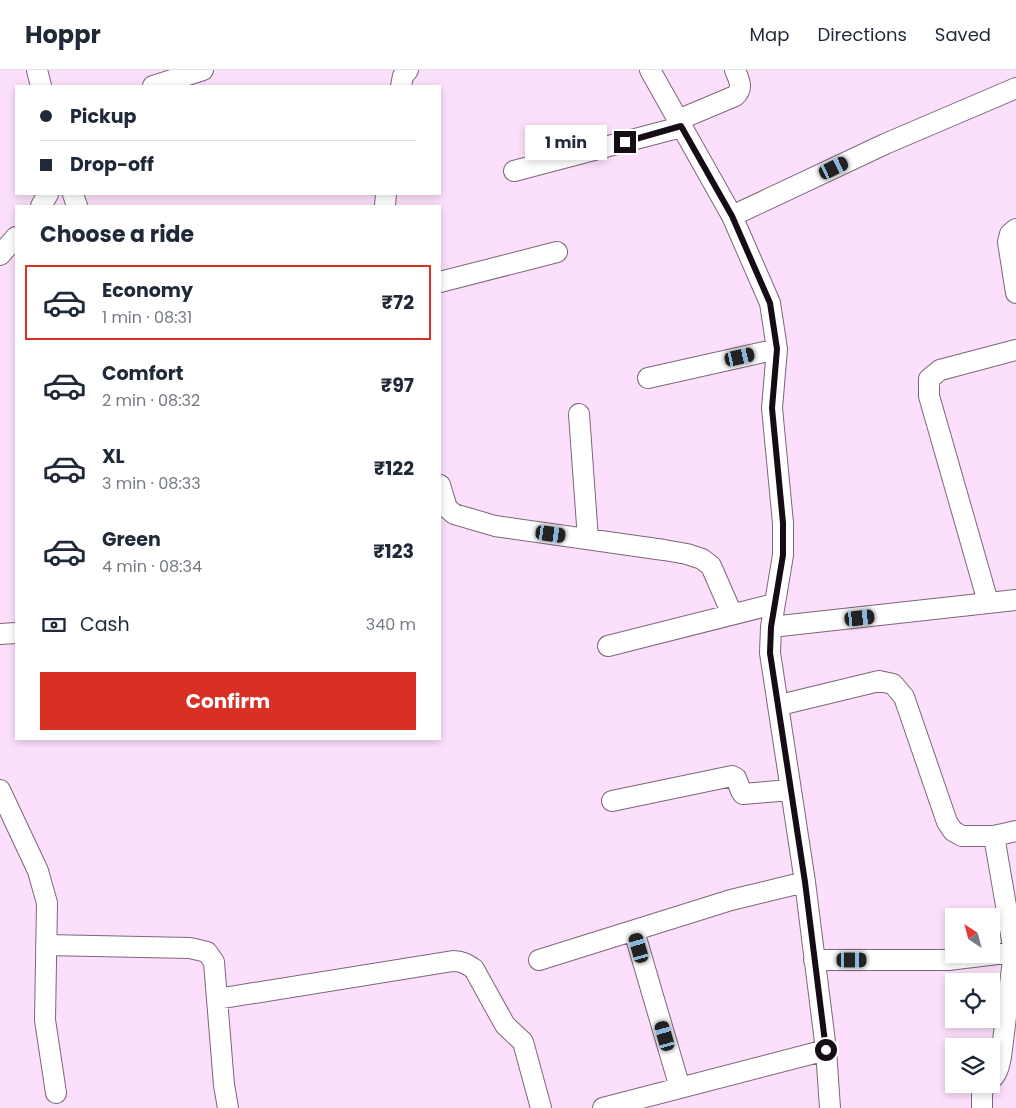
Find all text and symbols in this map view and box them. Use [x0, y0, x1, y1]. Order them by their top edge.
text: Hoppr [25, 18, 101, 51]
text: Map [750, 22, 789, 47]
text: Directions [817, 22, 907, 47]
text: Saved [935, 22, 991, 47]
text: Pickup [70, 103, 136, 130]
callout: 1 min [525, 124, 608, 160]
text: 1 min [545, 131, 587, 154]
route end [614, 131, 636, 153]
text: Drop-off [70, 151, 154, 178]
car [817, 155, 850, 181]
text: Choose a ride [40, 219, 194, 250]
text: Economy [102, 277, 193, 304]
icon: car [42, 280, 87, 325]
text: ₹72 [382, 289, 414, 316]
text: 1 min · 08:31 [102, 306, 192, 329]
car [723, 346, 756, 368]
text: Comfort [102, 360, 184, 387]
icon: car [42, 363, 87, 408]
text: ₹97 [381, 372, 414, 399]
text: 2 min · 08:32 [102, 389, 200, 412]
text: XL [102, 443, 125, 470]
icon: car [42, 446, 87, 491]
text: ₹122 [374, 455, 414, 482]
text: 3 min · 08:33 [102, 472, 201, 495]
car [535, 524, 566, 544]
text: Green [102, 526, 161, 553]
icon: car [42, 529, 87, 574]
text: ₹123 [373, 538, 414, 565]
text: 4 min · 08:34 [102, 555, 202, 578]
car [844, 609, 875, 627]
icon: cash [40, 611, 68, 639]
text: Cash [80, 611, 130, 638]
text: 340 m [366, 613, 416, 636]
button: Confirm [40, 672, 416, 730]
north arrow [945, 908, 1000, 962]
map controls [945, 908, 1000, 1093]
car [627, 932, 650, 964]
car [837, 953, 867, 968]
button: locate [945, 973, 1000, 1028]
car [653, 1020, 676, 1052]
button: layers [945, 1038, 1000, 1093]
route start [815, 1039, 837, 1061]

